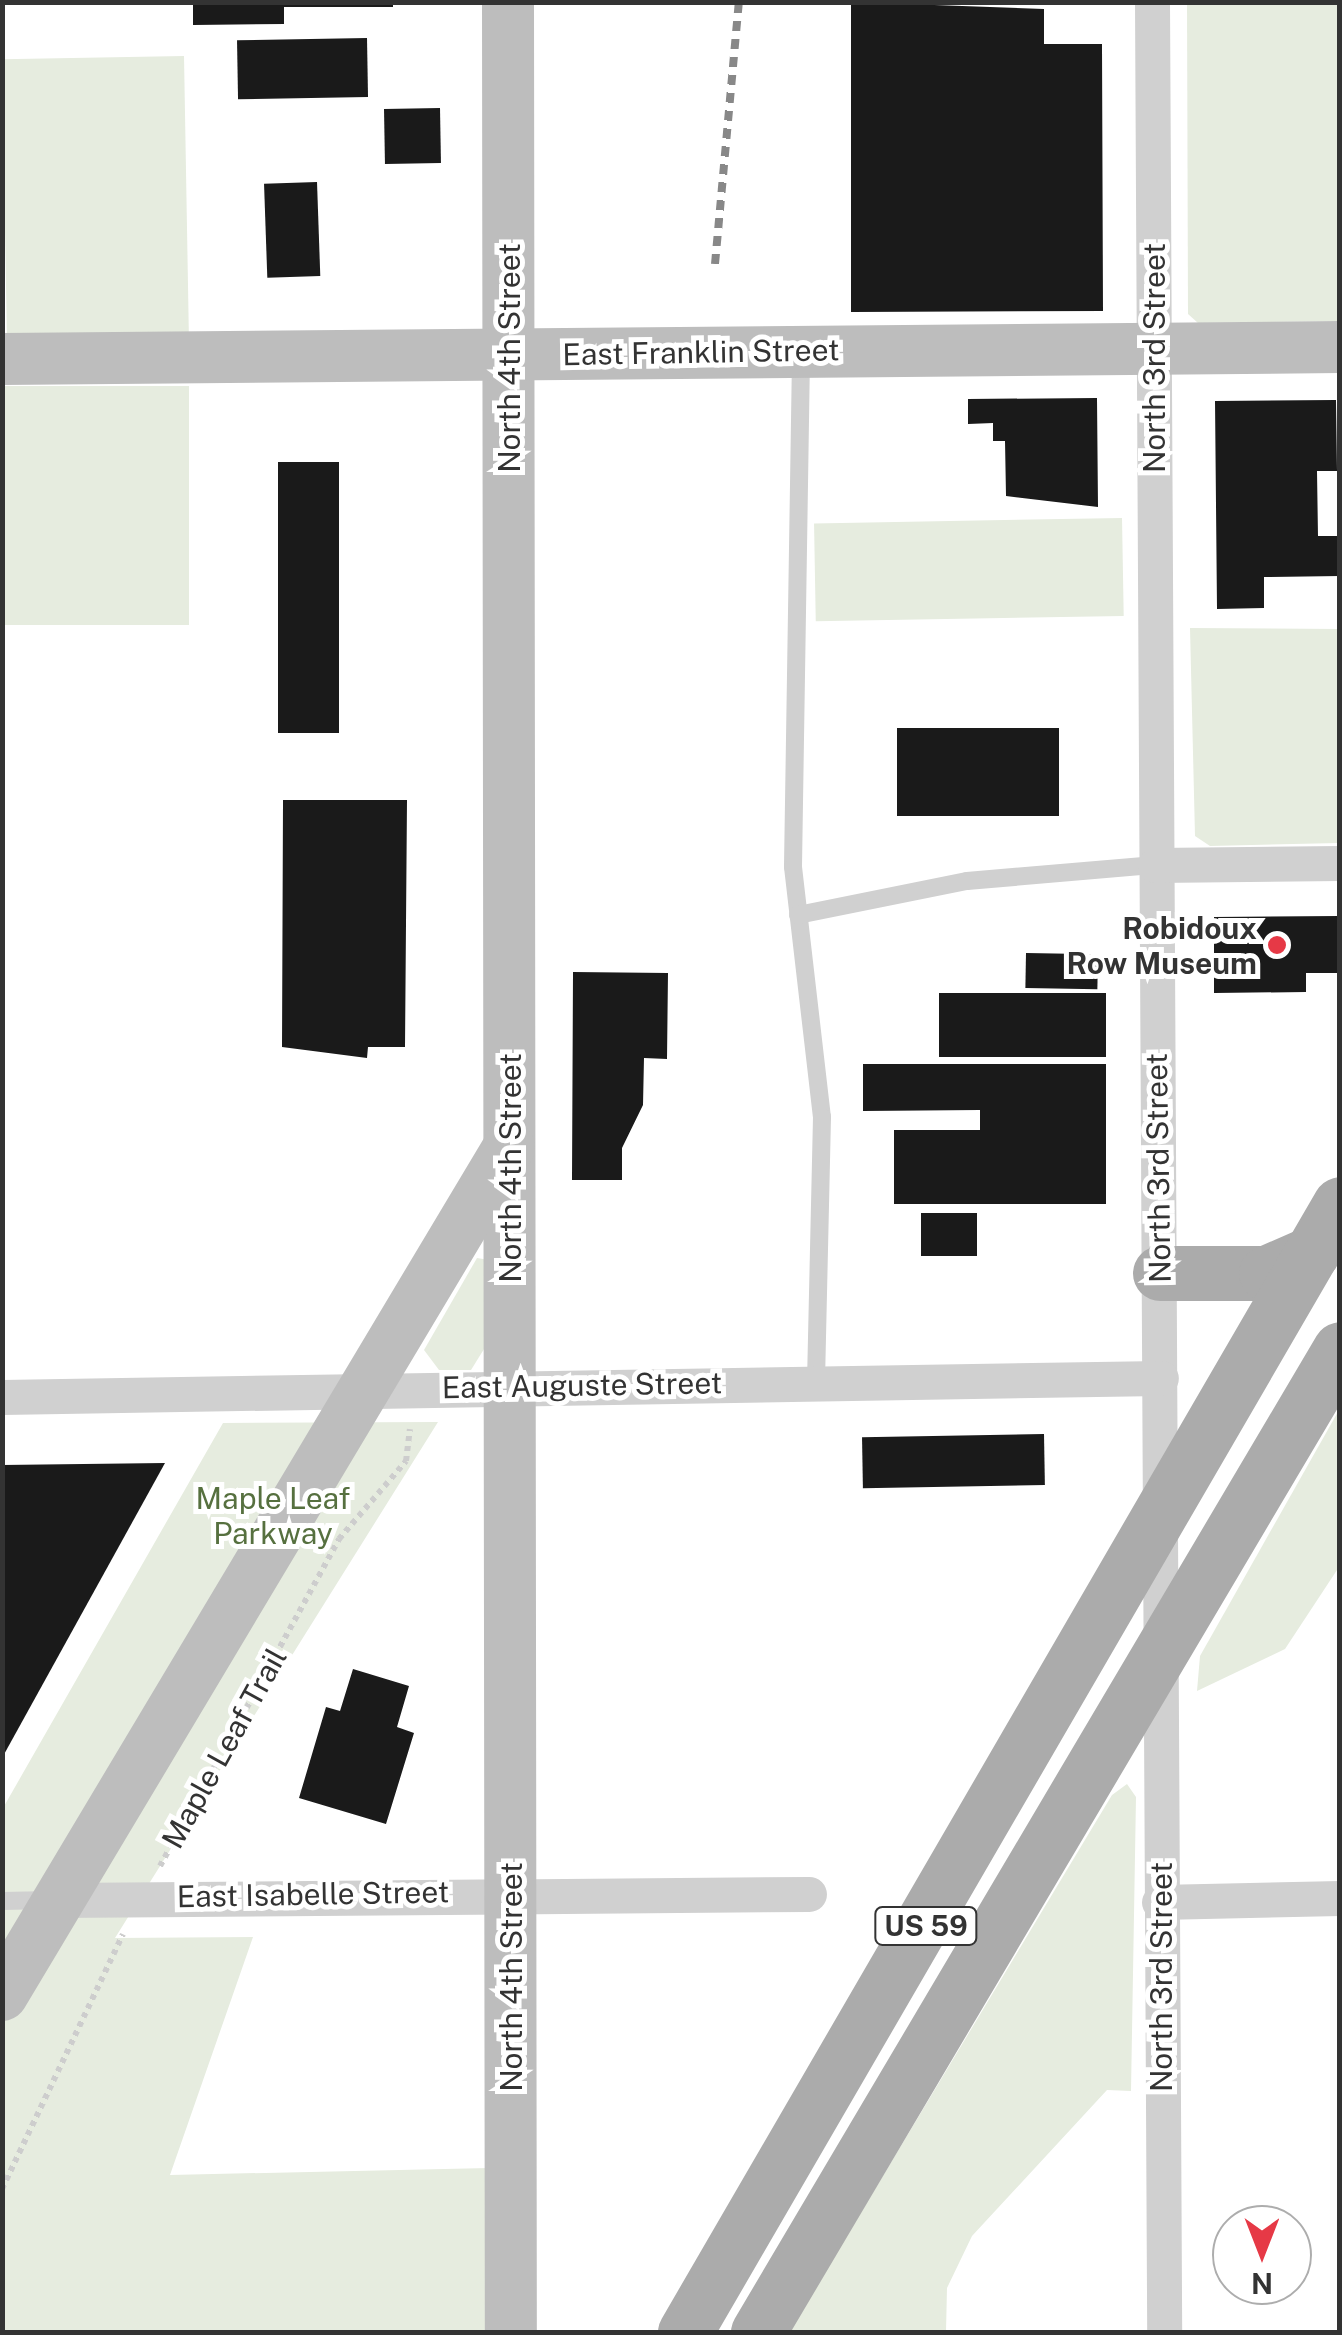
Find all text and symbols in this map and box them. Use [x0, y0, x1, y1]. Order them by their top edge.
street label: North 4th Street [491, 243, 527, 473]
street label: North 3rd Street [1136, 243, 1172, 473]
street label: East Franklin Street [562, 332, 840, 372]
place label: Robidoux Row Museum [1066, 910, 1257, 980]
marker: Robidoux Row Museum [1266, 934, 1288, 956]
street label: North 4th Street [492, 1053, 528, 1283]
street label: North 3rd Street [1138, 1053, 1178, 1283]
street label: East Auguste Street [441, 1365, 723, 1405]
park label: Maple Leaf Parkway [195, 1480, 351, 1550]
street label: Maple Leaf Trail [154, 1641, 294, 1855]
street label: North 4th Street [493, 1862, 529, 2092]
street label: North 3rd Street [1143, 1862, 1179, 2092]
street label: East Isabelle Street [176, 1874, 450, 1914]
road number: US 59 [874, 1903, 978, 1949]
north arrow [1212, 2205, 1312, 2305]
text: N [1251, 2267, 1273, 2300]

